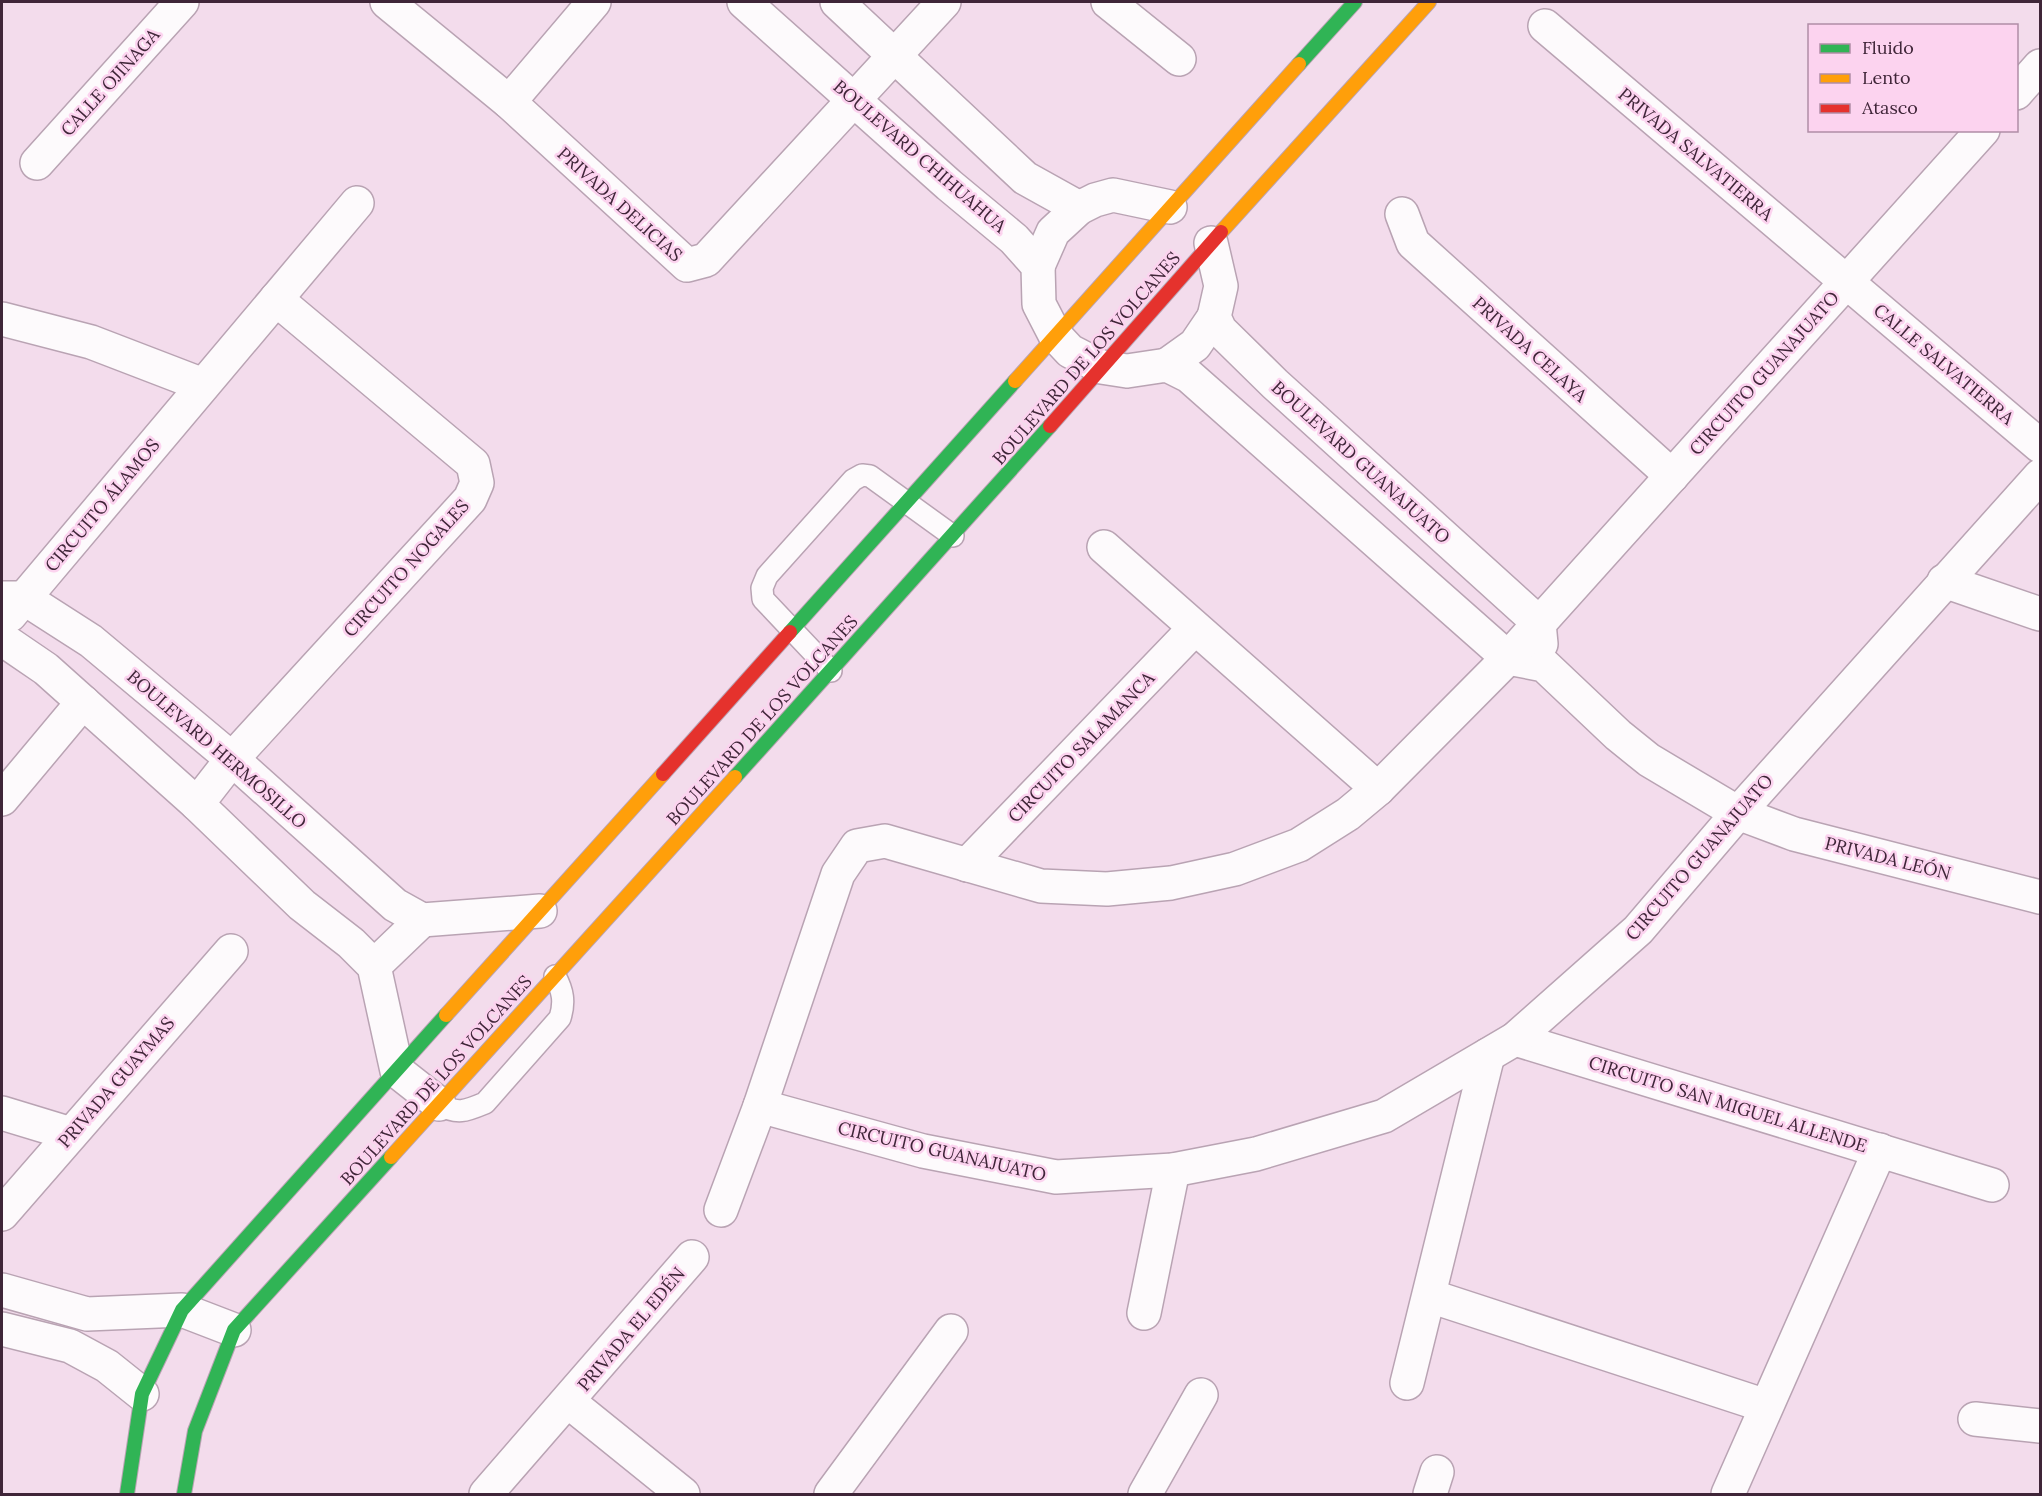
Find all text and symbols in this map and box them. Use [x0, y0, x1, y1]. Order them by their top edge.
street label: CALLE OJINAGA [56, 23, 165, 141]
legend [1808, 24, 2018, 132]
text: Fluido [1862, 36, 1914, 59]
text: Lento [1862, 66, 1910, 89]
street label: BOULEVARD CHIHUAHUA [829, 75, 1012, 238]
street label: PRIVADA SALVATIERRA [1614, 82, 1779, 226]
text: Atasco [1861, 96, 1918, 119]
street label: PRIVADA DELICIAS [553, 142, 687, 266]
street label: BOULEVARD DE LOS VOLCANES [987, 247, 1185, 469]
street label: CIRCUITO GUANAJUATO [1684, 286, 1844, 460]
street label: PRIVADA CELAYA [1468, 291, 1593, 407]
street label: CALLE SALVATIERRA [1869, 299, 2019, 430]
street label: BOULEVARD GUANAJUATO [1267, 376, 1455, 548]
street label: CIRCUITO ÁLAMOS [40, 434, 164, 576]
street label: CIRCUITO NOGALES [338, 494, 474, 642]
street label: BOULEVARD DE LOS VOLCANES [661, 610, 863, 830]
street label: BOULEVARD HERMOSILLO [122, 665, 312, 833]
street label: CIRCUITO SALAMANCA [1003, 666, 1160, 827]
street label: CIRCUITO GUANAJUATO [1620, 769, 1778, 945]
street label: PRIVADA LEÓN [1823, 831, 1953, 885]
street label: BOULEVARD DE LOS VOLCANES [335, 970, 537, 1190]
street label: PRIVADA GUAYMAS [53, 1012, 179, 1152]
street label: CIRCUITO SAN MIGUEL ALLENDE [1586, 1051, 1870, 1157]
street label: CIRCUITO GUANAJUATO [836, 1116, 1048, 1186]
street label: PRIVADA EL EDÉN [572, 1262, 690, 1396]

